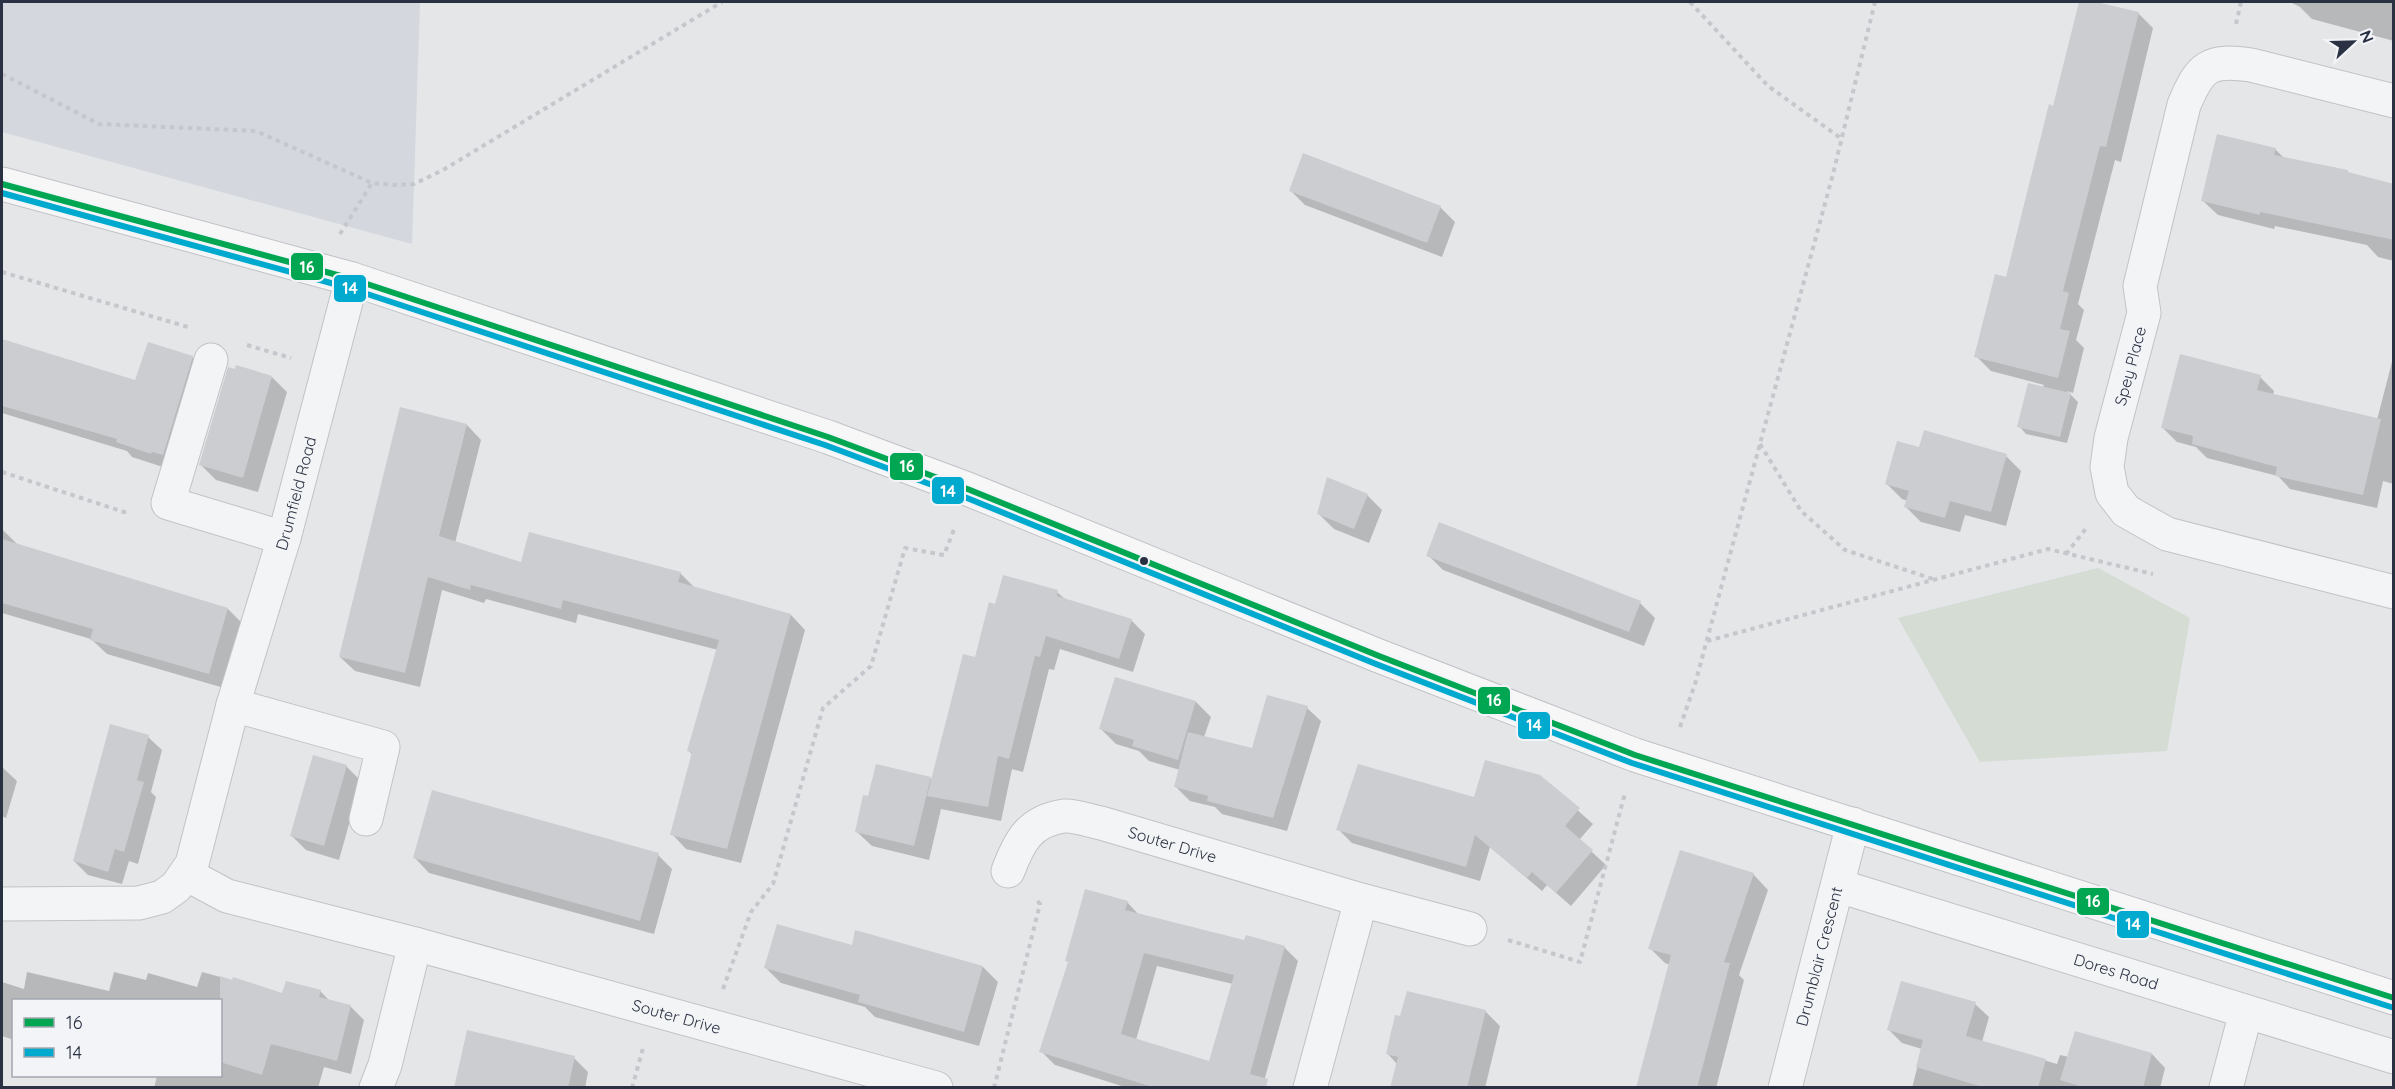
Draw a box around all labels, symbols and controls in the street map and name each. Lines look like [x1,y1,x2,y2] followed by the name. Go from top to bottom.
[2323,12,2383,72] north arrow
[2355,27,2378,46] text: N
[290,252,324,281] line badge: 16
[299,257,315,277] text: 16
[333,274,367,303] line badge: 14
[342,278,358,298] text: 14
[2110,324,2150,408] street label: Spey Place
[271,434,320,553] street label: Drumfield Road
[889,452,924,481] line badge: 16
[899,456,915,476] text: 16
[931,476,965,505] line badge: 14
[940,481,956,501] text: 14
[1138,555,1150,567] unlabelled marker
[1477,686,1511,715] line badge: 16
[1486,690,1502,710] text: 16
[1517,711,1551,740] line badge: 14
[1526,715,1542,735] text: 14
[1126,822,1219,867] street label: Souter Drive
[1791,884,1846,1028] street label: Drumblair Crescent
[2076,887,2110,916] line badge: 16
[2085,891,2101,911] text: 16
[2116,910,2150,939] line badge: 14
[2125,914,2141,934] text: 14
[2071,949,2161,994] street label: Dores Road
[630,995,723,1038] street label: Souter Drive
[12,999,222,1077] legend
[66,1011,83,1034] text: 16
[66,1041,82,1064] text: 14

